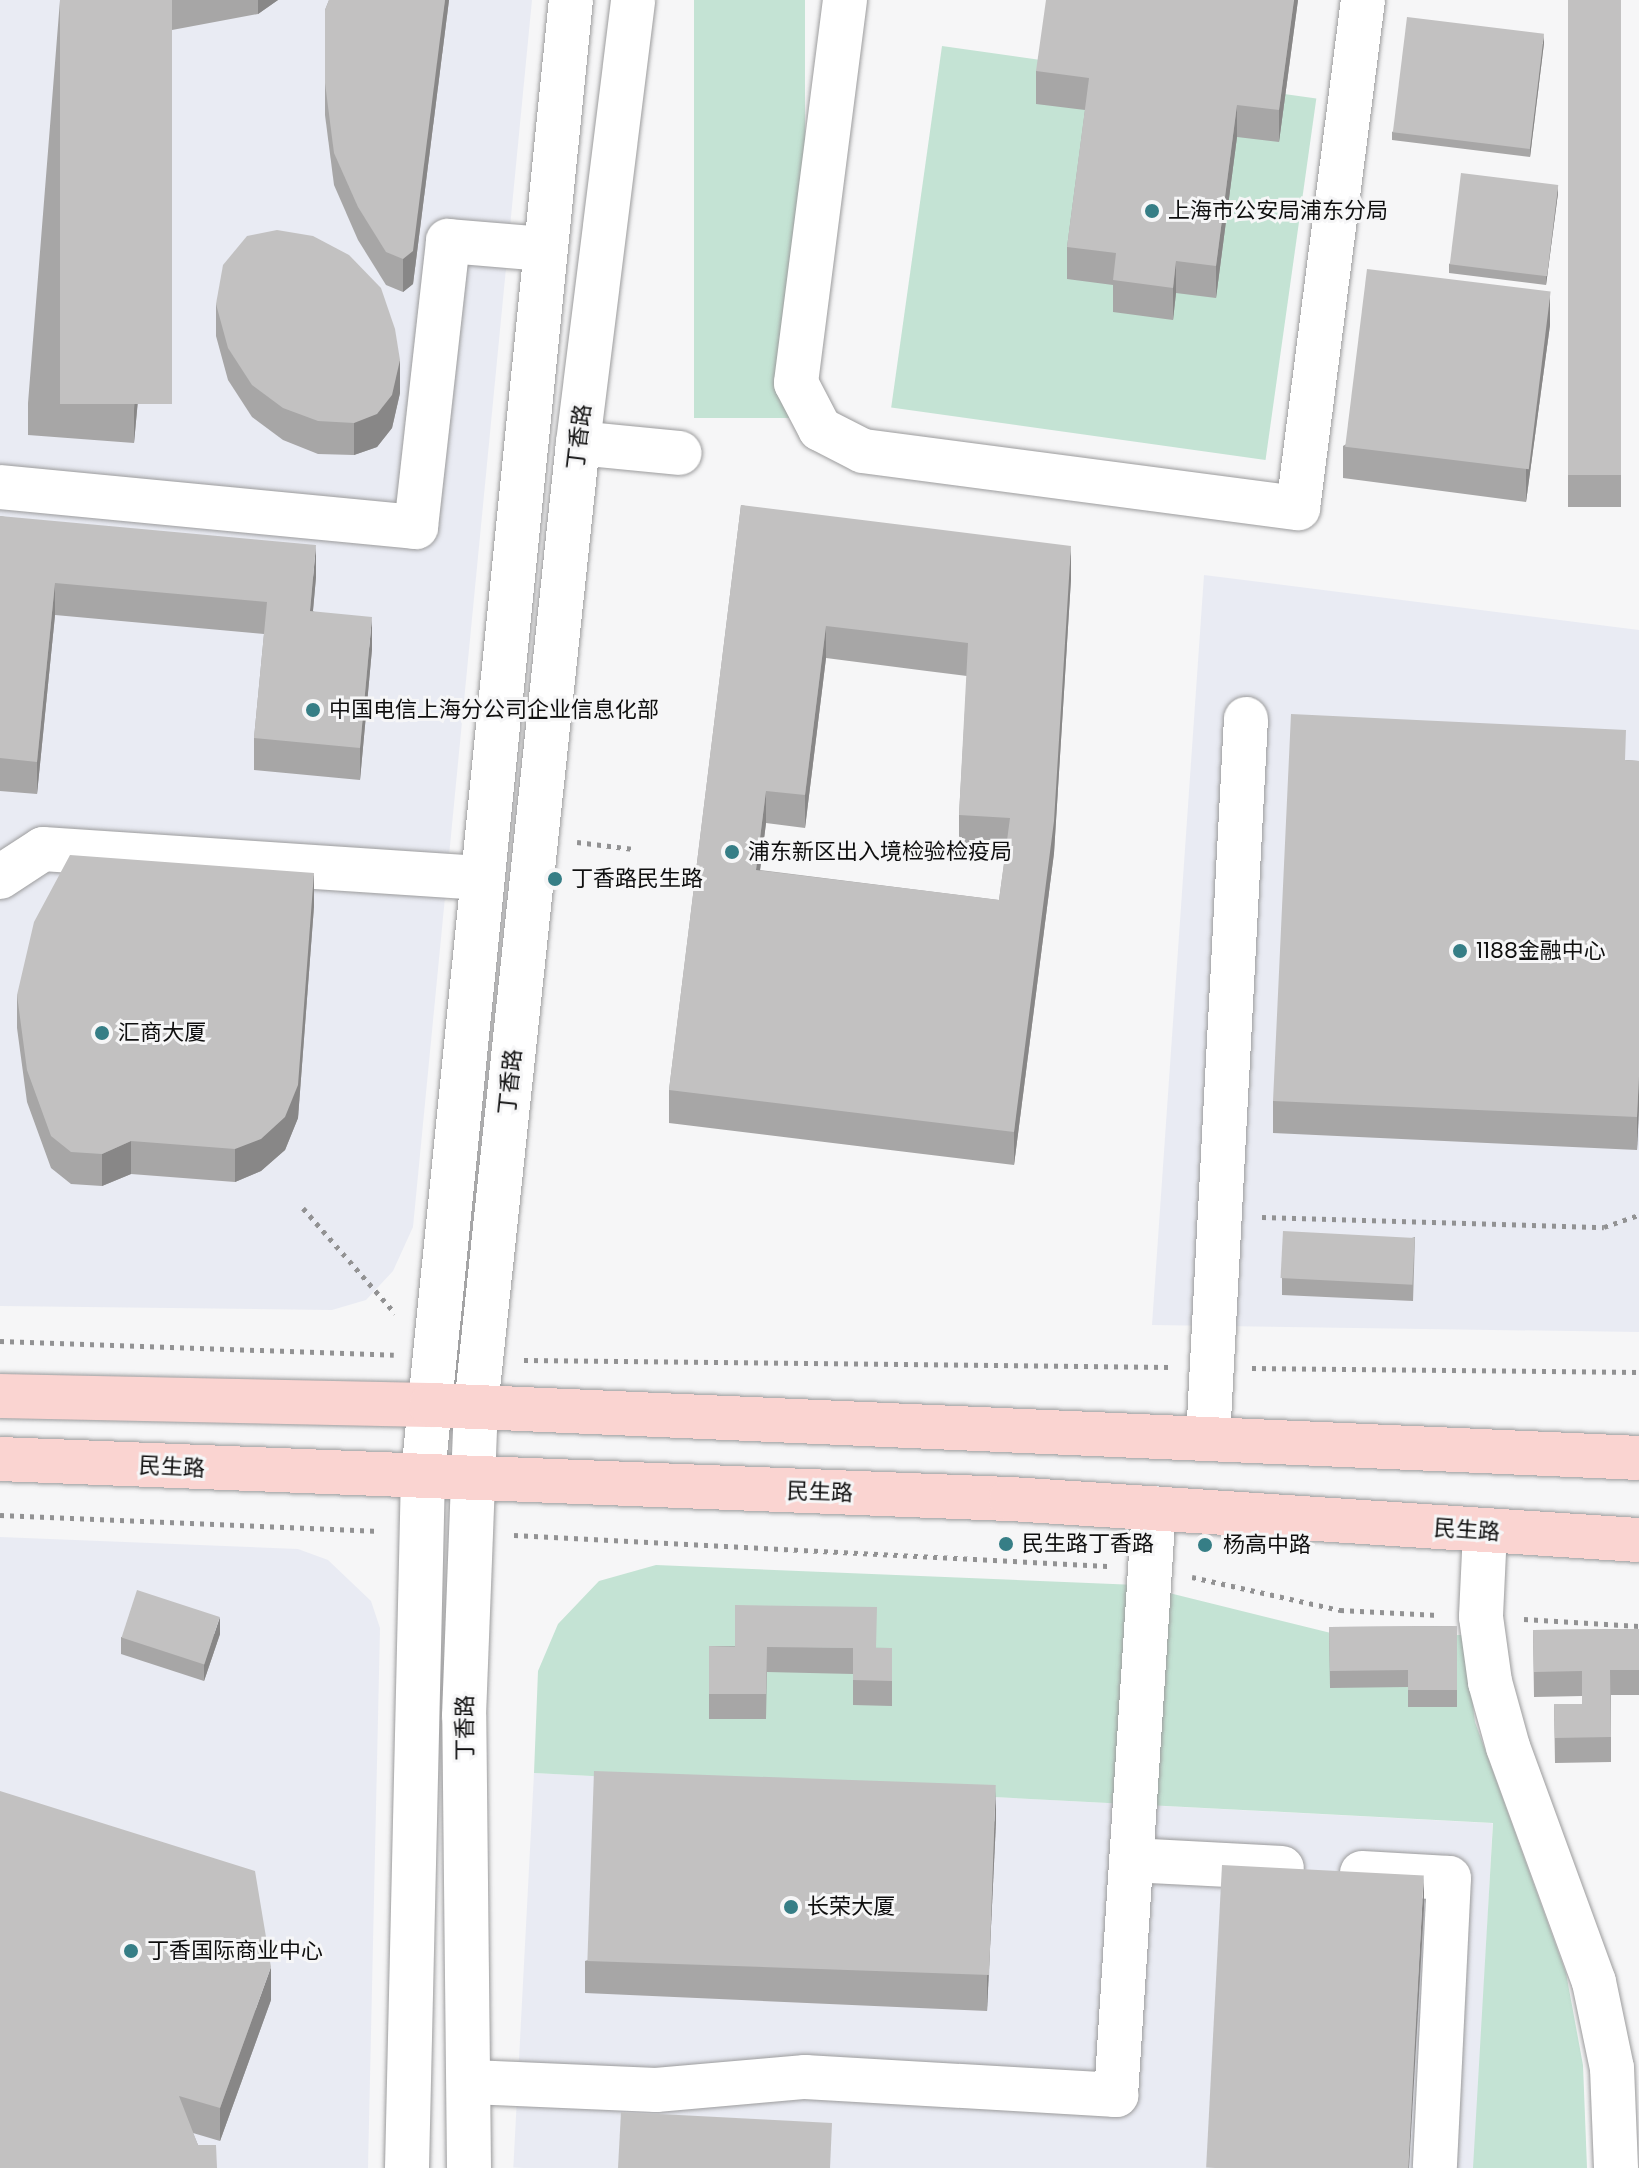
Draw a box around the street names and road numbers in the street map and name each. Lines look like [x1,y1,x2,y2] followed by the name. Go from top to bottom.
[562,403,596,471] street label: 丁香路
[493,1048,527,1116] street label: 丁香路
[138,1452,206,1482] street label: 民生路
[787,1478,853,1506] street label: 民生路
[1433,1515,1501,1545] street label: 民生路
[452,1695,478,1761] street label: 丁香路

